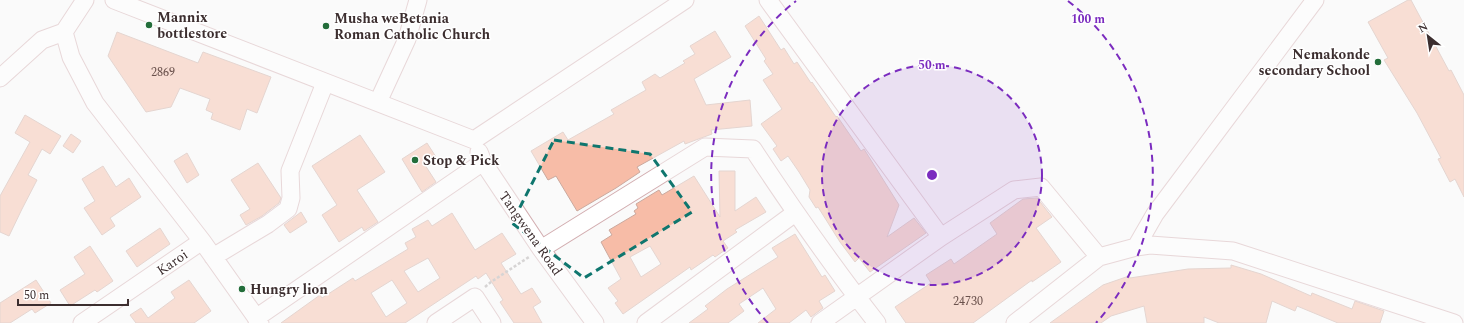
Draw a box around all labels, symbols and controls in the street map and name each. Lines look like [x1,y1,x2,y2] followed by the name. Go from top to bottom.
[157,7,227,44] place label: Mannix bottlestore
[334,8,491,45] place label: Musha weBetania Roman Catholic Church
[1071,10,1105,29] text: 100 m
[1408,16,1448,56] north arrow
[1415,18,1431,37] text: N
[144,20,154,30] marker: Mannix bottlestore
[321,21,331,31] marker: Musha weBetania Roman Catholic Church
[1258,44,1370,81] place label: Nemakonde secondary School
[918,56,946,75] text: 50 m
[1373,57,1383,67] marker: Nemakonde secondary School
[151,63,175,82] house number: 2869
[423,150,500,171] place label: Stop & Pick
[410,155,420,165] marker: Stop & Pick
[925,168,939,182] centre of rings
[494,187,568,280] street label: Tangwena Road
[152,244,192,281] street label: Karoi
[250,279,328,300] place label: Hungry lion
[18,281,128,307] scale bar
[237,284,247,294] marker: Hungry lion
[24,286,49,305] text: 50 m
[953,292,983,311] house number: 24730

